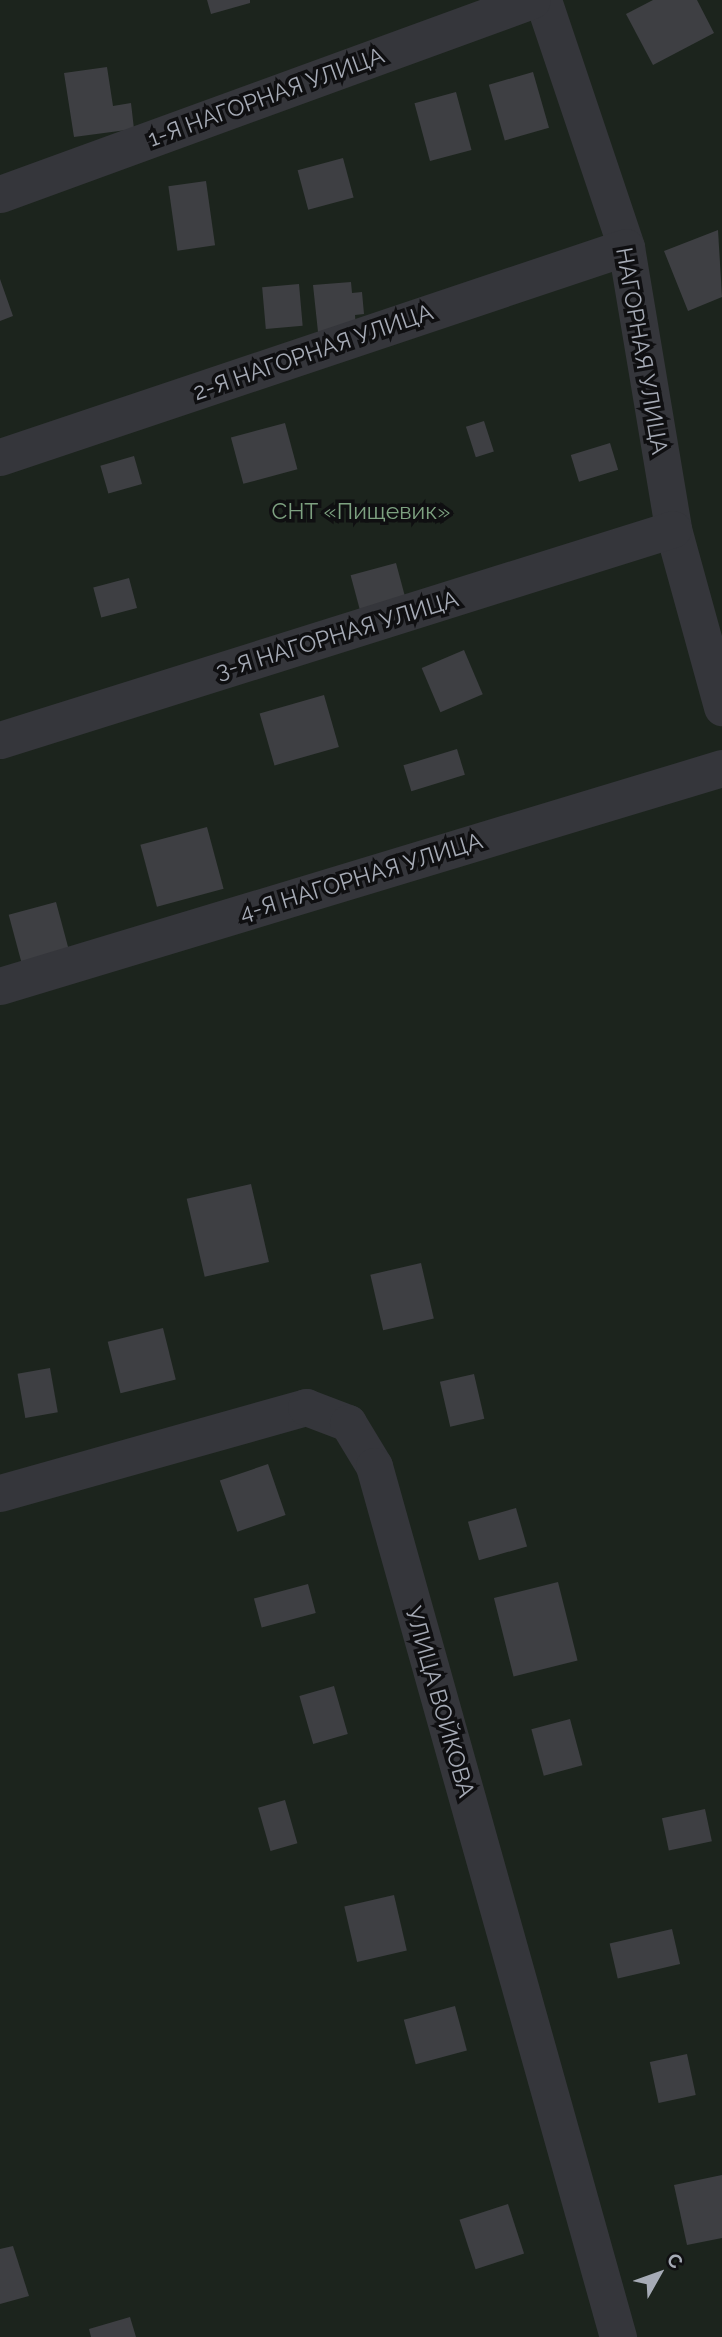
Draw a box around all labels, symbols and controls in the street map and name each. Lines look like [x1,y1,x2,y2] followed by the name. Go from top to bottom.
[144,41,388,153] street label: 1-Я НАГОРНАЯ УЛИЦА
[610,245,674,457] street label: НАГОРНАЯ УЛИЦА
[189,298,437,406] street label: 2-Я НАГОРНАЯ УЛИЦА
[271,497,451,525] park label: СНТ «Пищевик»
[212,585,462,685] street label: 3-Я НАГОРНАЯ УЛИЦА
[236,827,486,927] street label: 4-Я НАГОРНАЯ УЛИЦА
[399,1603,481,1801] street label: УЛИЦА ВОЙКОВА
[624,2239,694,2309] north arrow
[662,2248,688,2273] text: С

